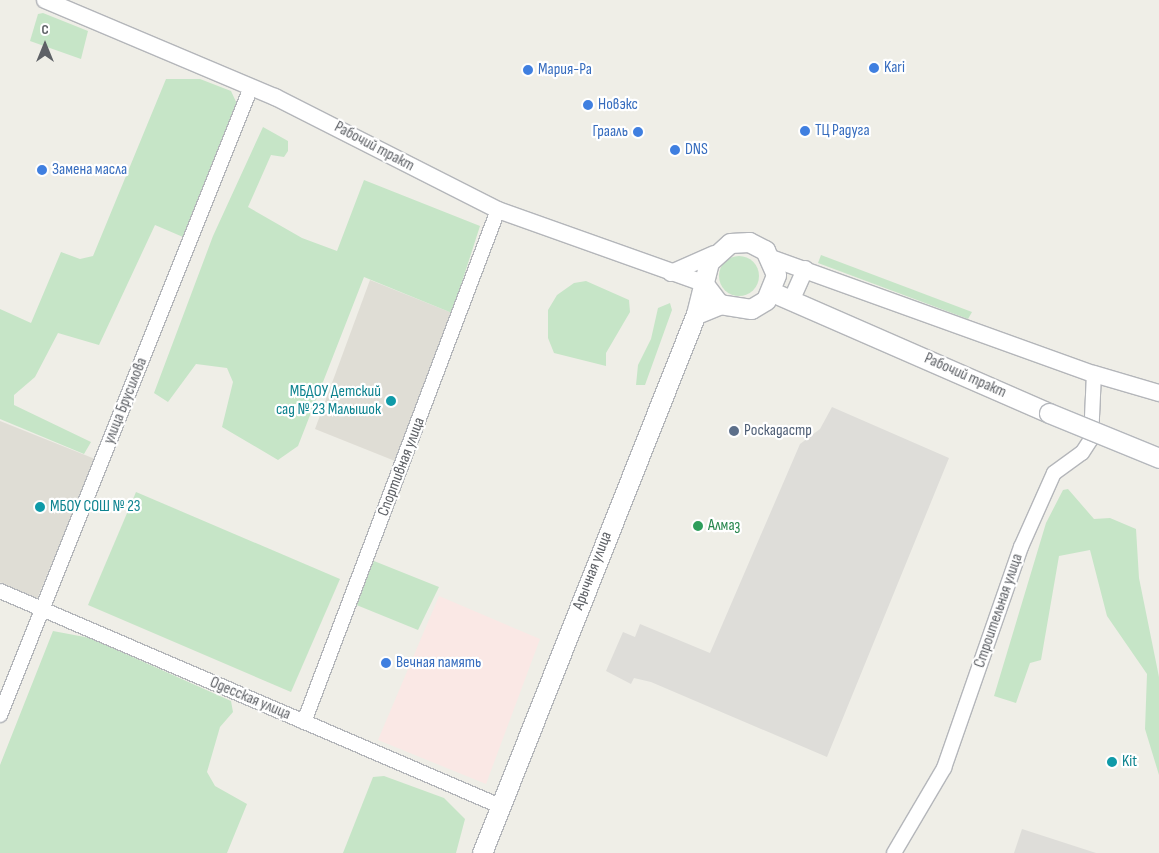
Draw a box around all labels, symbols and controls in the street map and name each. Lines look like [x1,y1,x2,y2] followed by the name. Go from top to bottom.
[20,20,70,70] north arrow
[41,21,49,38] text: С
[884,58,905,78] place label: Kari
[538,60,592,80] place label: Мария-Ра
[868,62,880,74] marker: Kari
[522,64,534,76] marker: Мария-Ра
[598,95,638,115] place label: Новэкс
[582,99,594,111] marker: Новэкс
[331,118,417,176] street label: Рабочий тракт
[815,121,870,141] place label: ТЦ Радуга
[593,122,628,142] place label: Грааль
[799,125,811,137] marker: ТЦ Радуга
[632,126,644,138] marker: Грааль
[685,140,708,160] place label: DNS
[669,144,681,156] marker: DNS
[52,160,127,180] place label: Замена масла
[36,164,48,176] marker: Замена масла
[921,349,1009,403] street label: Рабочий тракт
[100,355,152,447] street label: улица Брусилова
[276,382,381,420] place label: МБДОУ Детский сад № 23 Малышок
[385,395,397,407] marker: МБДОУ Детский сад № 23 Малышок
[374,415,430,519] street label: Спортивная улица
[744,421,812,441] place label: Роскадастр
[728,425,740,437] marker: Роскадастр
[50,497,140,517] place label: МБОУ СОШ № 23
[34,501,46,513] marker: МБОУ СОШ № 23
[708,516,740,536] place label: Алмаз
[692,520,704,532] marker: Алмаз
[569,529,617,613] street label: Арычная улица
[971,551,1027,671] street label: Строительная улица
[396,653,481,673] place label: Вечная память
[380,657,392,669] marker: Вечная память
[207,673,293,725] street label: Одесская улица
[1122,752,1137,772] place label: Kit
[1106,756,1118,768] marker: Kit

